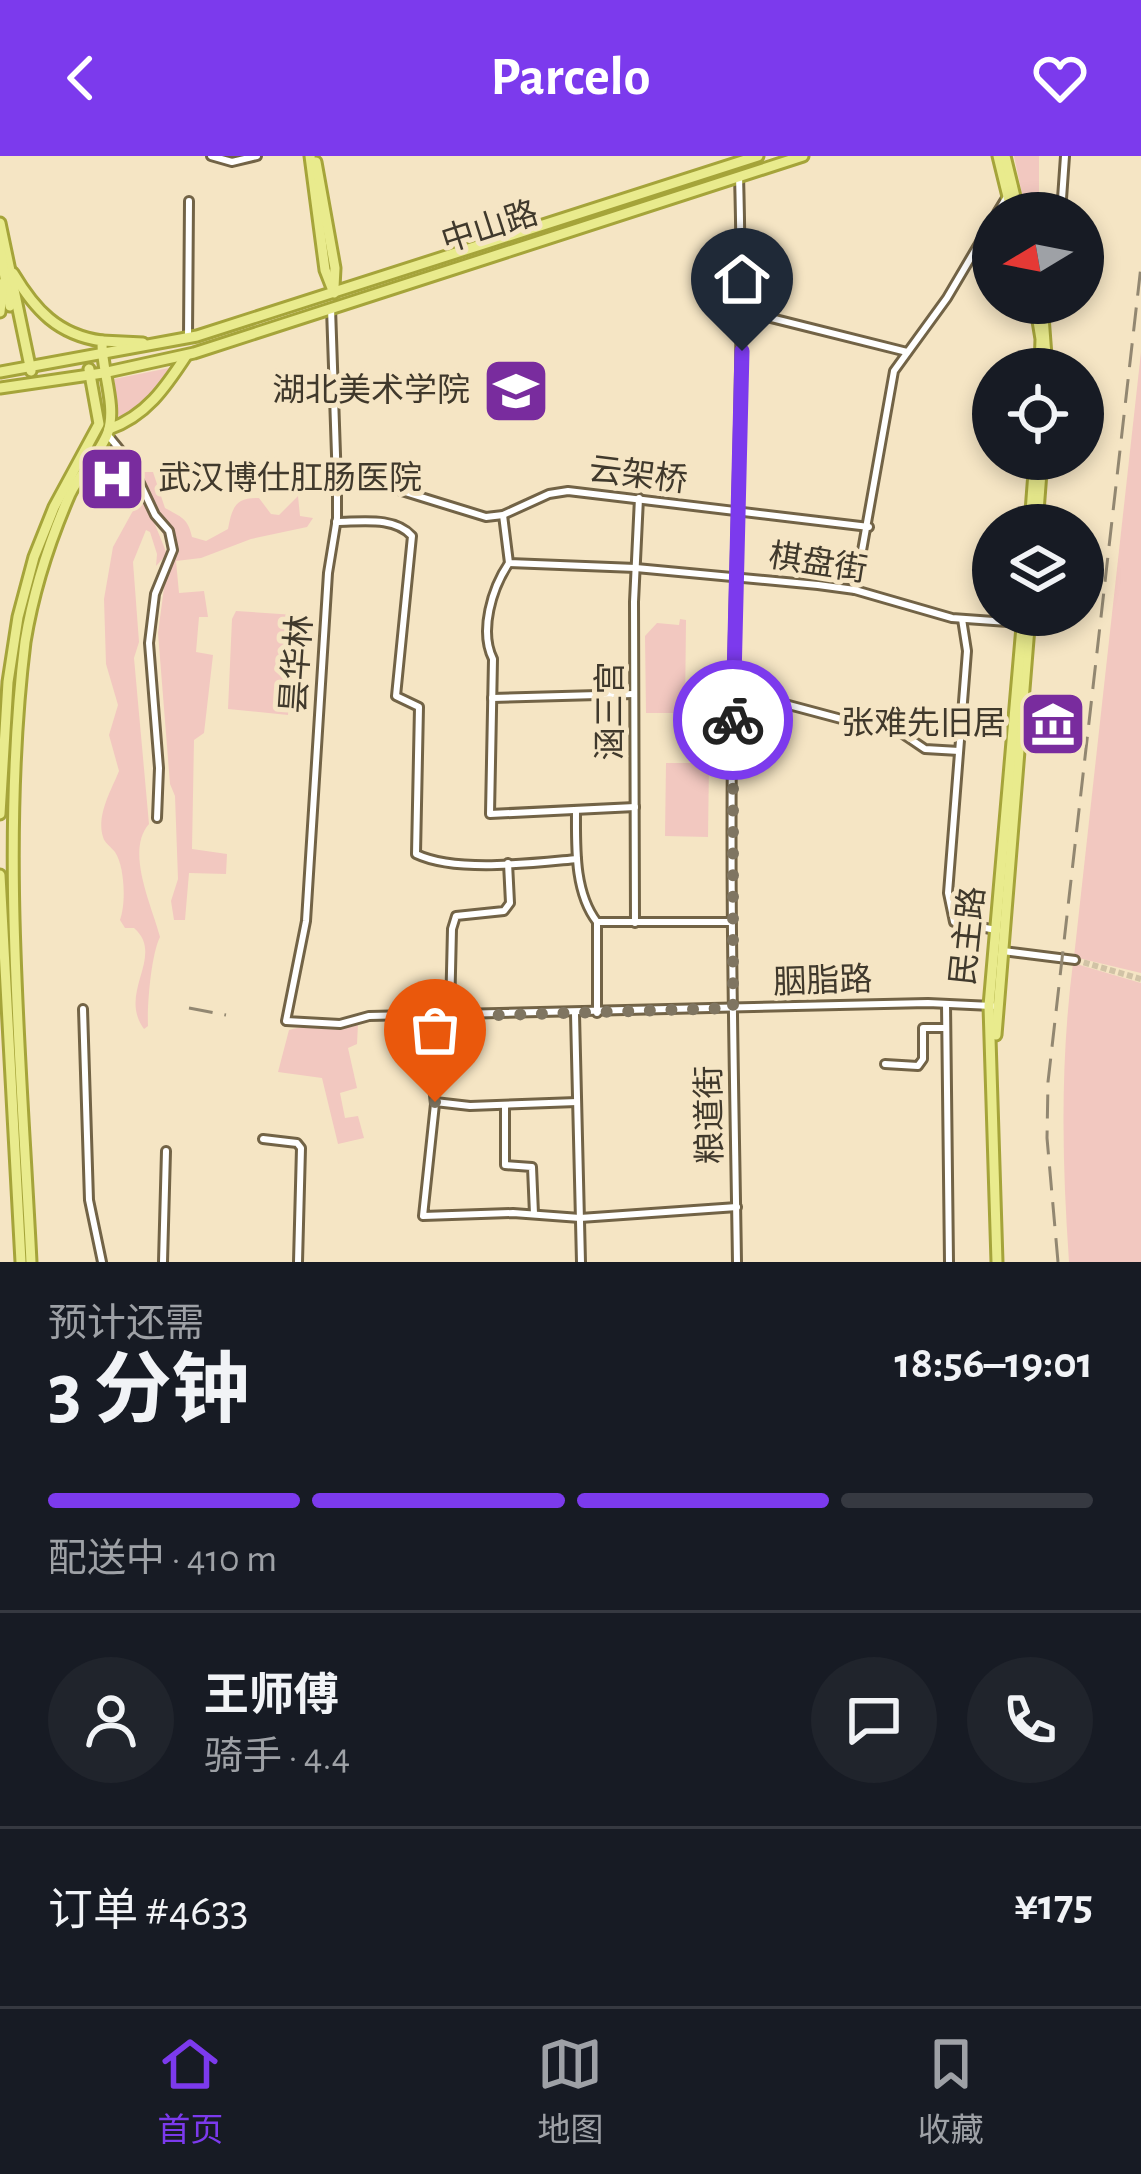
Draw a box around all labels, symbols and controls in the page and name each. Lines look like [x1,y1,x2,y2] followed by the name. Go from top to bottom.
[48,45,114,111] icon: back
[1027,45,1093,111] icon: heart
[490,51,651,105] text: Parcelo
[972,192,1104,324] north arrow
[972,192,1104,636] map controls
[437,195,542,259] street label: 中山路
[691,228,793,351] pin
[709,246,775,312] icon: home
[972,348,1104,480] button: locate
[481,356,551,426] school or university icon: 湖北美术学院
[272,372,470,408] place label: 湖北美术学院
[77,444,147,514] hospital icon: 武汉博仕肛肠医院
[587,452,689,498] street label: 云架桥
[158,460,422,496] place label: 武汉博仕肛肠医院
[972,504,1104,636] button: layers
[767,538,870,588] street label: 棋盘街
[276,613,318,715] street label: 昙华林
[673,660,793,780] courier
[593,662,628,761] street label: 涵三宫
[700,687,766,753] icon: bike
[1018,689,1088,759] museum icon: 张难先旧居
[841,706,1006,741] place label: 张难先旧居
[945,885,991,987] street label: 民主路
[773,962,873,1000] street label: 胭脂路
[384,979,486,1102] pin
[402,997,468,1063] icon: bag
[692,1065,728,1165] street label: 粮道街
[48,1305,204,1344] text: 预计还需
[895,1341,1093,1386] text: 18:56–19:01
[48,1354,249,1432] text: 3 分钟
[48,1540,277,1579] text: 配送中 · 410 m
[48,1657,174,1783] button: person
[811,1657,937,1783] button: chat
[967,1657,1093,1783] button: phone
[204,1674,339,1719] text: 王师傅
[204,1738,350,1777] text: 骑手 · 4.4
[1014,1883,1093,1928] text: ¥175
[48,1889,249,1934] text: 订单 #4633
[157,2031,223,2152] tab: 首页
[537,2031,603,2152] tab: 地图
[918,2031,984,2152] tab: 收藏

